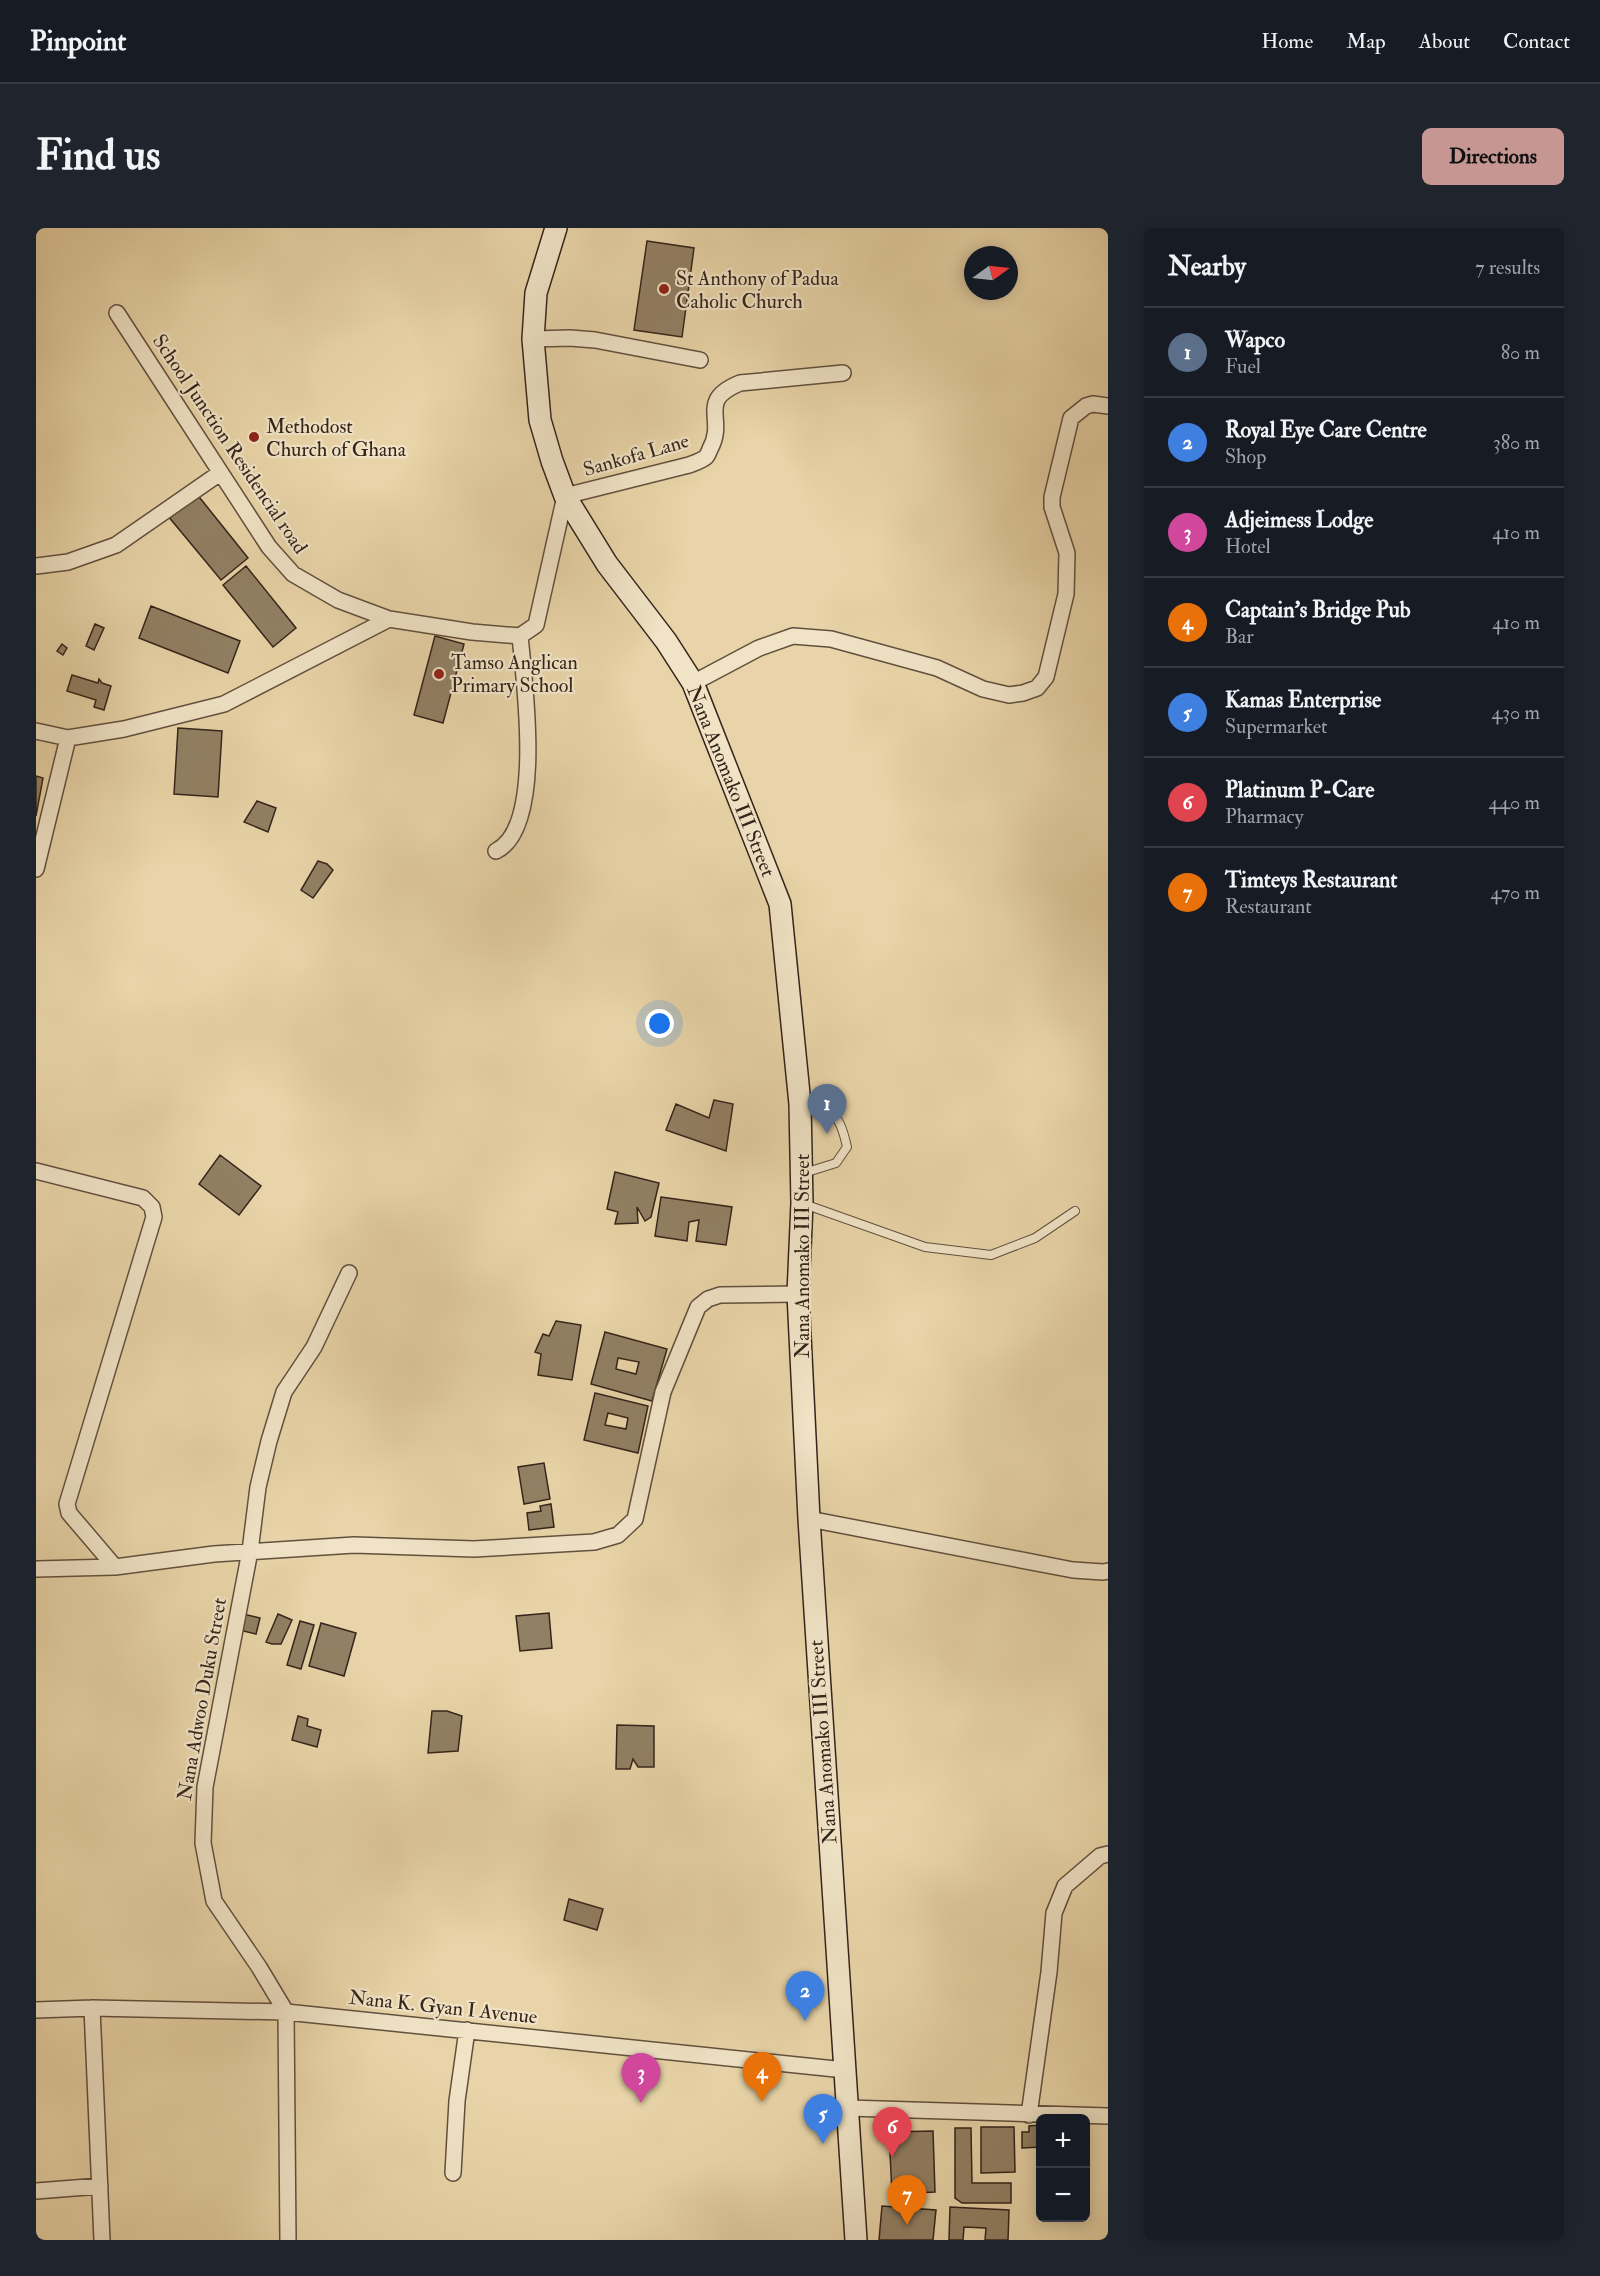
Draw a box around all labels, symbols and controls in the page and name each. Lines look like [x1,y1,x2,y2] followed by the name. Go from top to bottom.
[30,24,126,59] text: Pinpoint
[1261,28,1313,55] text: Home
[1346,28,1386,55] text: Map
[1419,28,1470,55] text: About
[1503,28,1570,55] text: Contact
[1422,128,1564,185] button: Directions
[36,130,160,182] text: Find us
[964,246,1018,300] north arrow
[1168,251,1246,283] text: Nearby
[1475,255,1540,280] text: 7 results
[676,266,839,314] place label: St Anthony of Padua Caholic Church
[657,282,671,296] marker: St Anthony of Padua Caholic Church
[1225,326,1285,354] text: Wapco
[147,329,313,559] street label: School Junction Residencial road
[1184,340,1191,365] text: 1
[1501,340,1540,365] text: 80 m
[1225,354,1261,379] text: Fuel
[266,414,407,462] place label: Methodost Church of Ghana
[1225,416,1427,444] text: Royal Eye Care Centre
[580,428,692,482] street label: Sankofa Lane
[247,430,261,444] marker: Methodost Church of Ghana
[1182,430,1193,455] text: 2
[1493,430,1540,455] text: 380 m
[1225,444,1266,469] text: Shop
[1225,506,1373,534] text: Adjeimess Lodge
[1184,520,1191,545] text: 3
[1492,520,1540,545] text: 410 m
[1225,534,1271,559] text: Hotel
[1225,596,1411,624] text: Captain's Bridge Pub
[1182,610,1193,635] text: 4
[1492,610,1540,635] text: 410 m
[1225,624,1254,649] text: Bar
[451,650,578,698] place label: Tamso Anglican Primary School
[432,667,446,681] marker: Tamso Anglican Primary School
[681,682,781,881] street label: Nana Anomako III Street
[1225,686,1381,714] text: Kamas Enterprise
[1183,700,1192,725] text: 5
[1492,700,1540,725] text: 430 m
[1225,714,1328,739] text: Supermarket
[1225,776,1374,804] text: Platinum P-Care
[1182,790,1193,815] text: 6
[1488,790,1540,815] text: 440 m
[1225,804,1303,829] text: Pharmacy
[1225,866,1397,894] text: Timteys Restaurant
[1183,880,1192,905] text: 7
[1491,880,1540,905] text: 470 m
[1225,894,1312,919] text: Restaurant
[645,1009,674,1038] your location
[808,1084,846,1134] pin: 1
[790,1153,815,1358] street label: Nana Anomako III Street
[172,1595,232,1802] street label: Nana Adwoo Duku Street
[803,1639,843,1845] street label: Nana Anomako III Street
[786,1972,824,2021] pin: 2
[348,1985,538,2029] street label: Nana K. Gyan I Avenue
[742,2052,782,2102] pin: 4
[622,2054,660,2103] pin: 3
[804,2094,842,2144] pin: 5
[872,2108,912,2157] pin: 6
[1036,2114,1090,2222] map controls
[1036,2114,1090,2168] button: +
[1036,2168,1090,2222] button: −
[888,2176,926,2225] pin: 7

